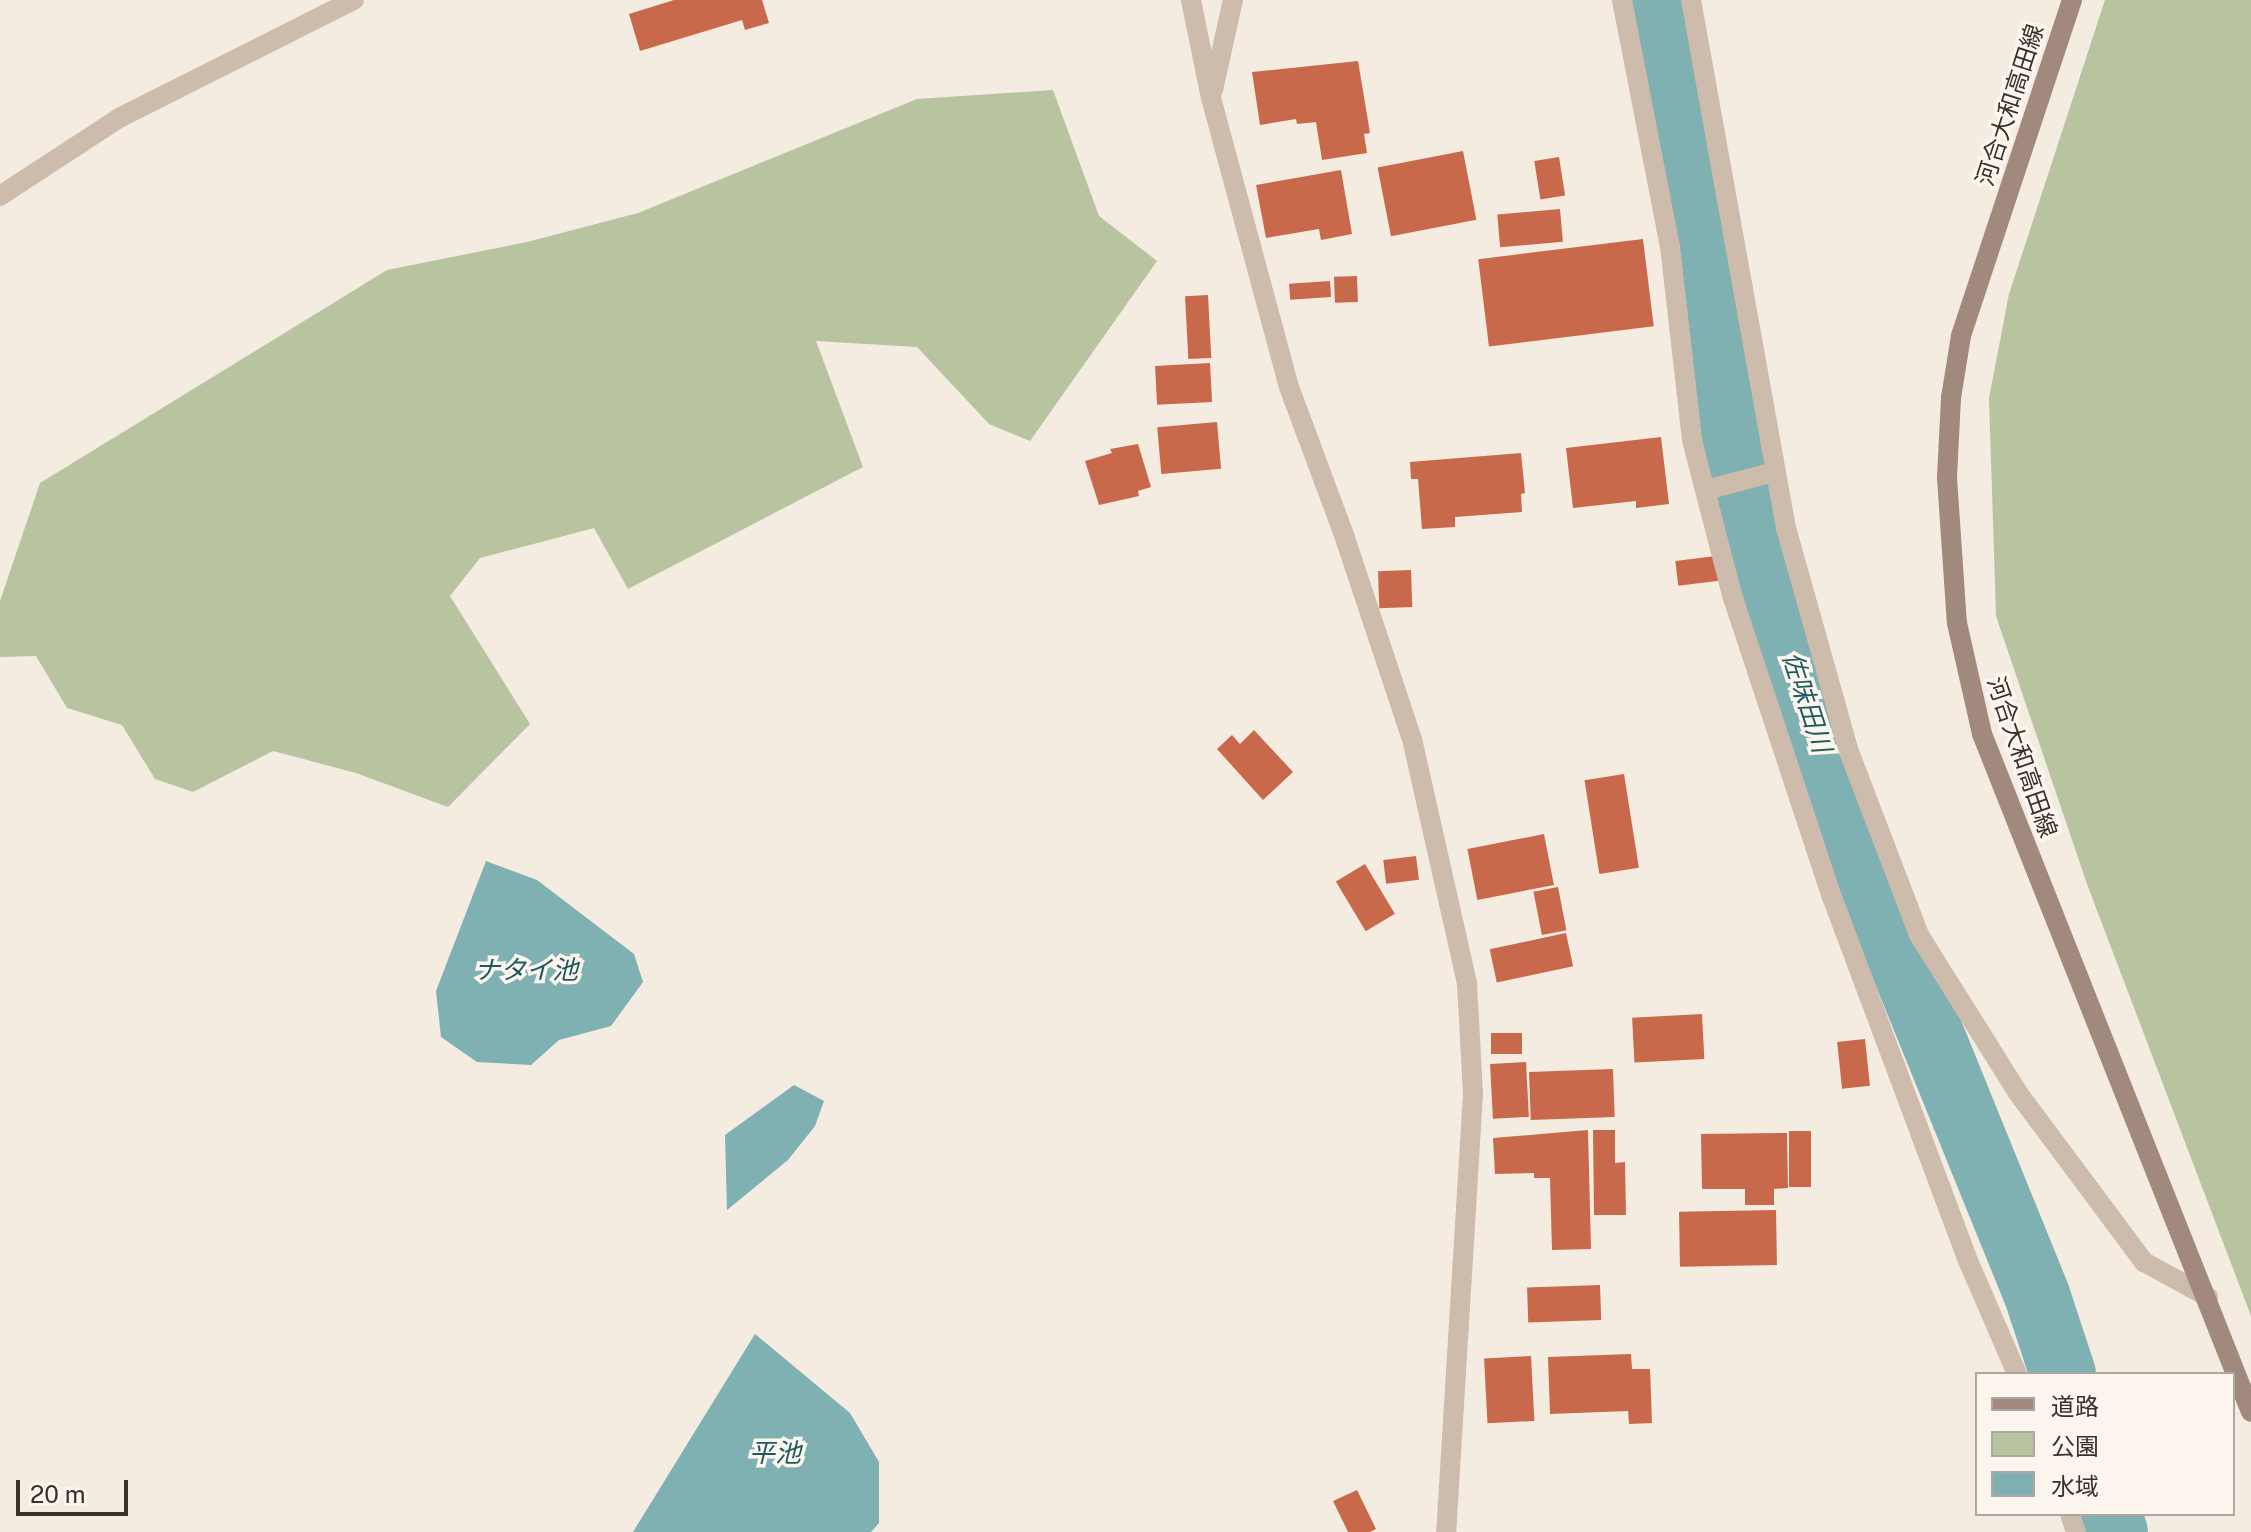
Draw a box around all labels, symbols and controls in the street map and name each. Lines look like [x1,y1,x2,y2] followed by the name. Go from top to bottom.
[1970,21,2050,189] street label: 河合大和高田線
[1776,648,1838,756] water label: 佐味田川
[1981,673,2063,841] street label: 河合大和高田線
[474,954,578,986] water label: ナタイ池
[1975,1372,2235,1516] legend
[2051,1392,2099,1420] text: 道路
[2051,1432,2099,1460] text: 公園
[749,1437,801,1469] water label: 平池
[20,1464,132,1514] scale bar
[2051,1472,2099,1500] text: 水域
[30,1480,86,1508] text: 20 m

